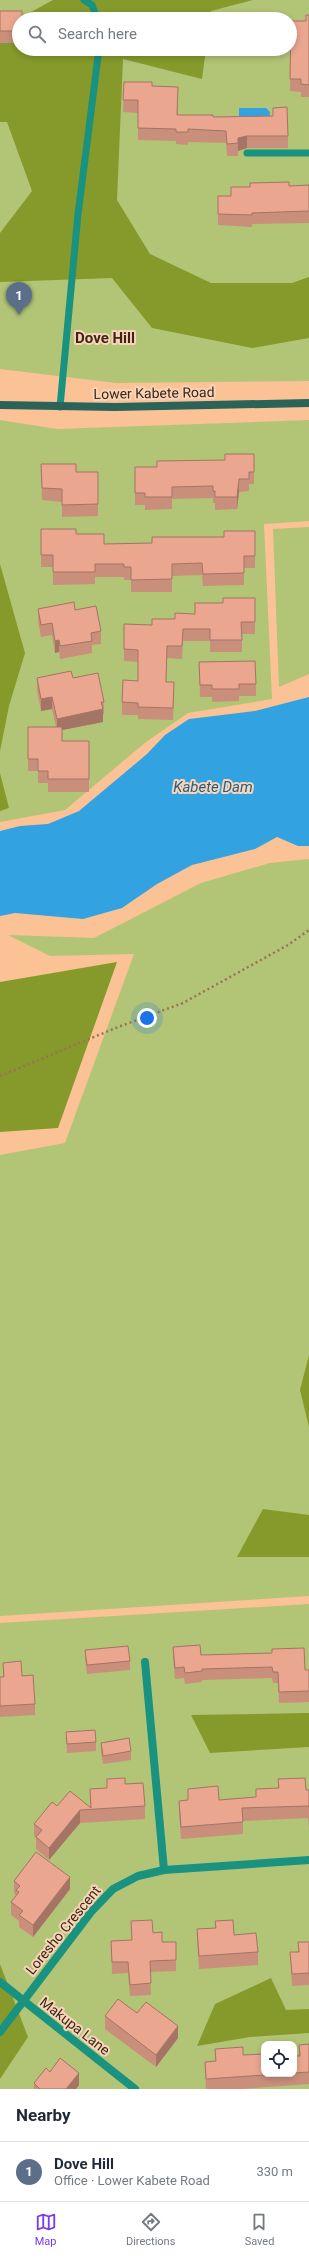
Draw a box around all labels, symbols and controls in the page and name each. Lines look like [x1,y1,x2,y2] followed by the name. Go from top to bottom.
[12,12,297,56] search box
[26,23,48,45] icon: search
[58,25,137,43] text: Search here
[6,282,32,315] pin: 1
[75,329,135,347] district label: Dove Hill
[93,384,215,402] street label: Lower Kabete Road
[173,778,253,796] water label: Kabete Dam
[137,1008,157,1028] your location
[22,1882,104,1978] street label: Loresho Crescent
[37,1994,113,2058] street label: Makupa Lane
[261,2041,297,2077] map controls
[261,2041,297,2077] button: locate
[16,2105,71,2125] text: Nearby
[54,2155,114,2173] text: Dove Hill
[25,2164,33,2179] text: 1
[256,2164,293,2179] text: 330 m
[54,2173,210,2188] text: Office · Lower Kabete Road
[35,2211,57,2248] tab: Map
[126,2211,175,2248] tab: Directions
[245,2211,274,2248] tab: Saved

